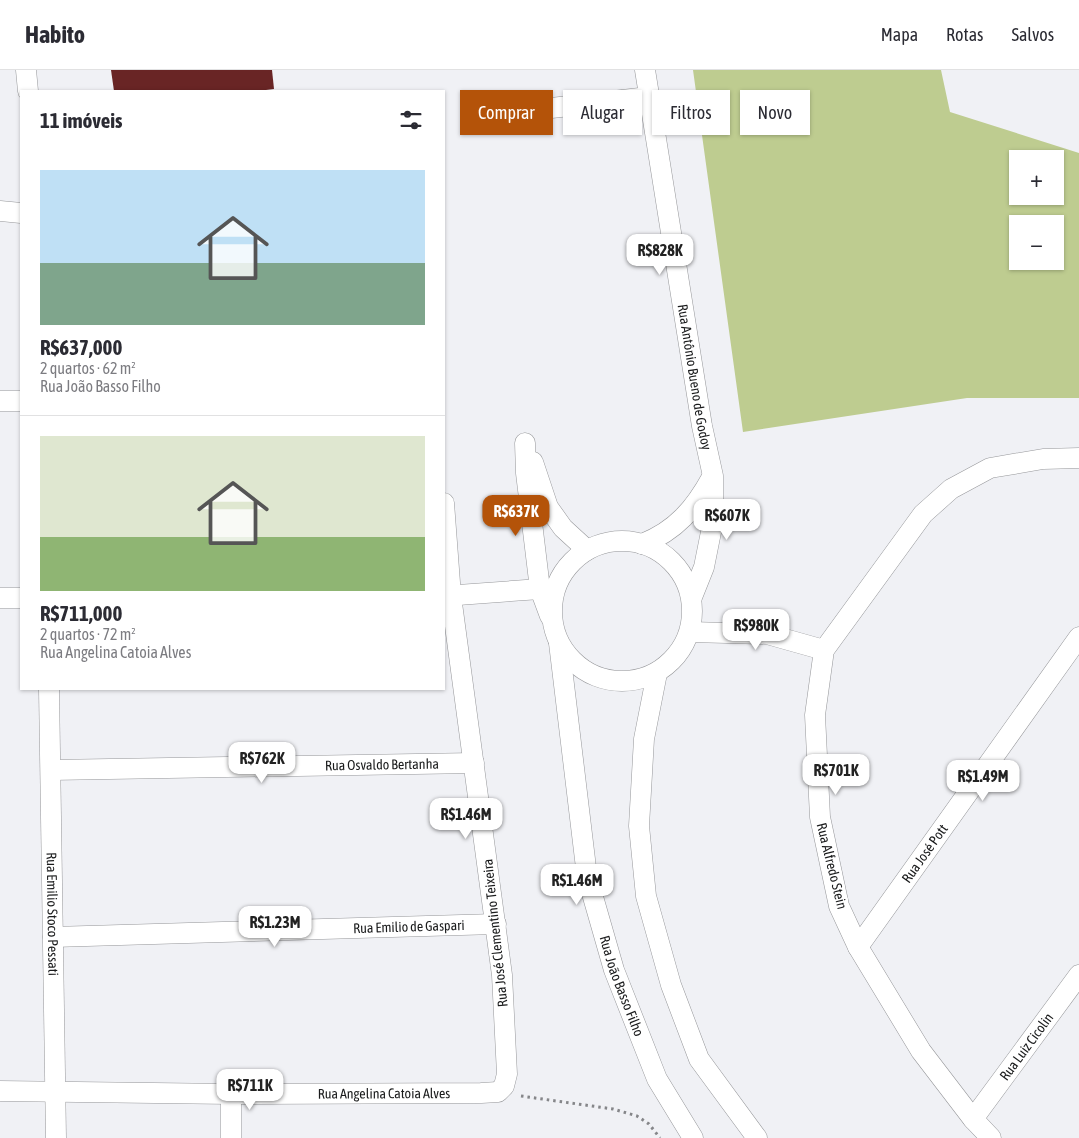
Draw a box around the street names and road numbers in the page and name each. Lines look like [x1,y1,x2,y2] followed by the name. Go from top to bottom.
[675,303,715,452] street label: Rua Antônio Bueno de Godoy
[325,756,439,773] street label: Rua Osvaldo Bertanha
[814,821,850,911] street label: Rua Alfredo Stein
[899,821,951,886] street label: Rua José Pott
[44,852,61,976] street label: Rua Emilio Stoco Pessati
[479,858,511,1008] street label: Rua José Clementino Teixeira
[353,917,465,936] street label: Rua Emilio de Gaspari
[597,934,647,1038] street label: Rua João Basso Filho
[996,1010,1056,1083] street label: Rua Luiz Cicolin
[318,1085,450,1102] street label: Rua Angelina Catoia Alves

